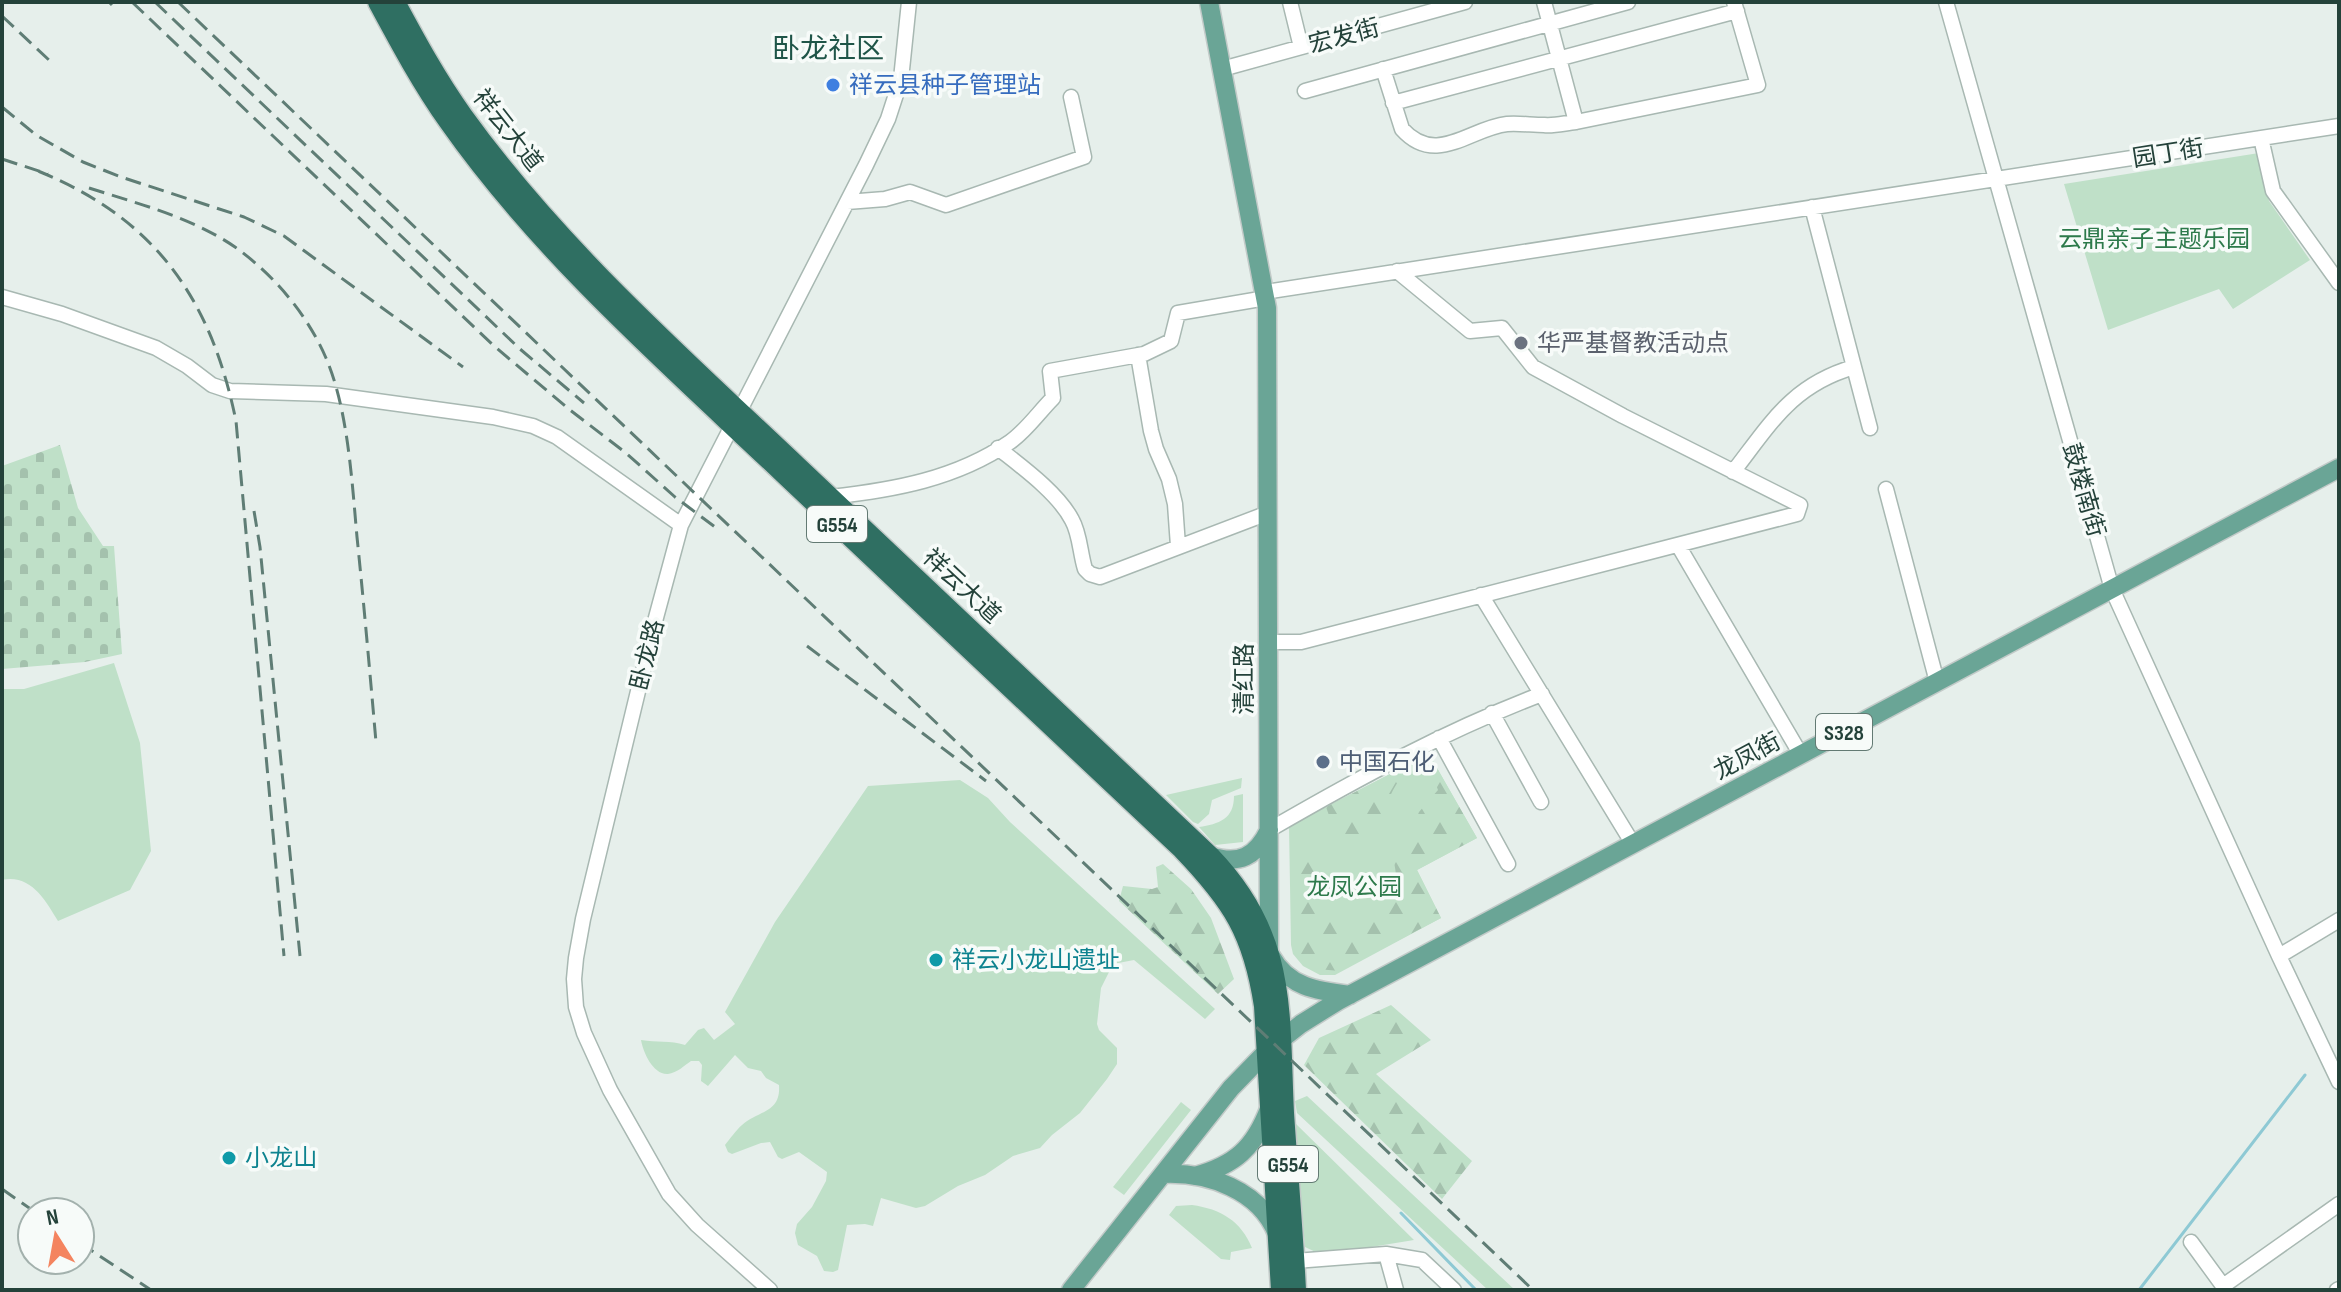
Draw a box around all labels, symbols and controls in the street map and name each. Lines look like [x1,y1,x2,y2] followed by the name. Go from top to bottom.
[1306,13,1383,60] street label: 宏发街
[772,33,884,66] district label: 卧龙社区
[849,71,1041,100] place label: 祥云县种子管理站
[824,76,842,94] marker: 祥云县种子管理站
[467,84,549,177] street label: 祥云大道
[2130,134,2206,173] street label: 园丁街
[2058,225,2250,254] park label: 云鼎亲子主题乐园
[1537,329,1729,358] place label: 华严基督教活动点
[1512,334,1530,352] marker: 华严基督教活动点
[2056,440,2111,540] street label: 鼓楼南街
[807,506,867,542] road number: G554
[917,543,1007,630] street label: 祥云大道
[625,617,670,694] street label: 卧龙路
[1230,643,1259,715] street label: 清红路
[1816,714,1872,750] road number: S328
[1709,727,1786,786] street label: 龙凤街
[1339,748,1435,777] place label: 中国石化
[1314,753,1332,771] marker: 中国石化
[1306,873,1402,902] park label: 龙凤公园
[952,946,1120,975] place label: 祥云小龙山遗址
[927,951,945,969] marker: 祥云小龙山遗址
[245,1144,317,1173] place label: 小龙山
[1258,1146,1318,1182] road number: G554
[220,1149,238,1167] marker: 小龙山
[16,1196,96,1276] north arrow
[44,1203,61,1232] text: N

